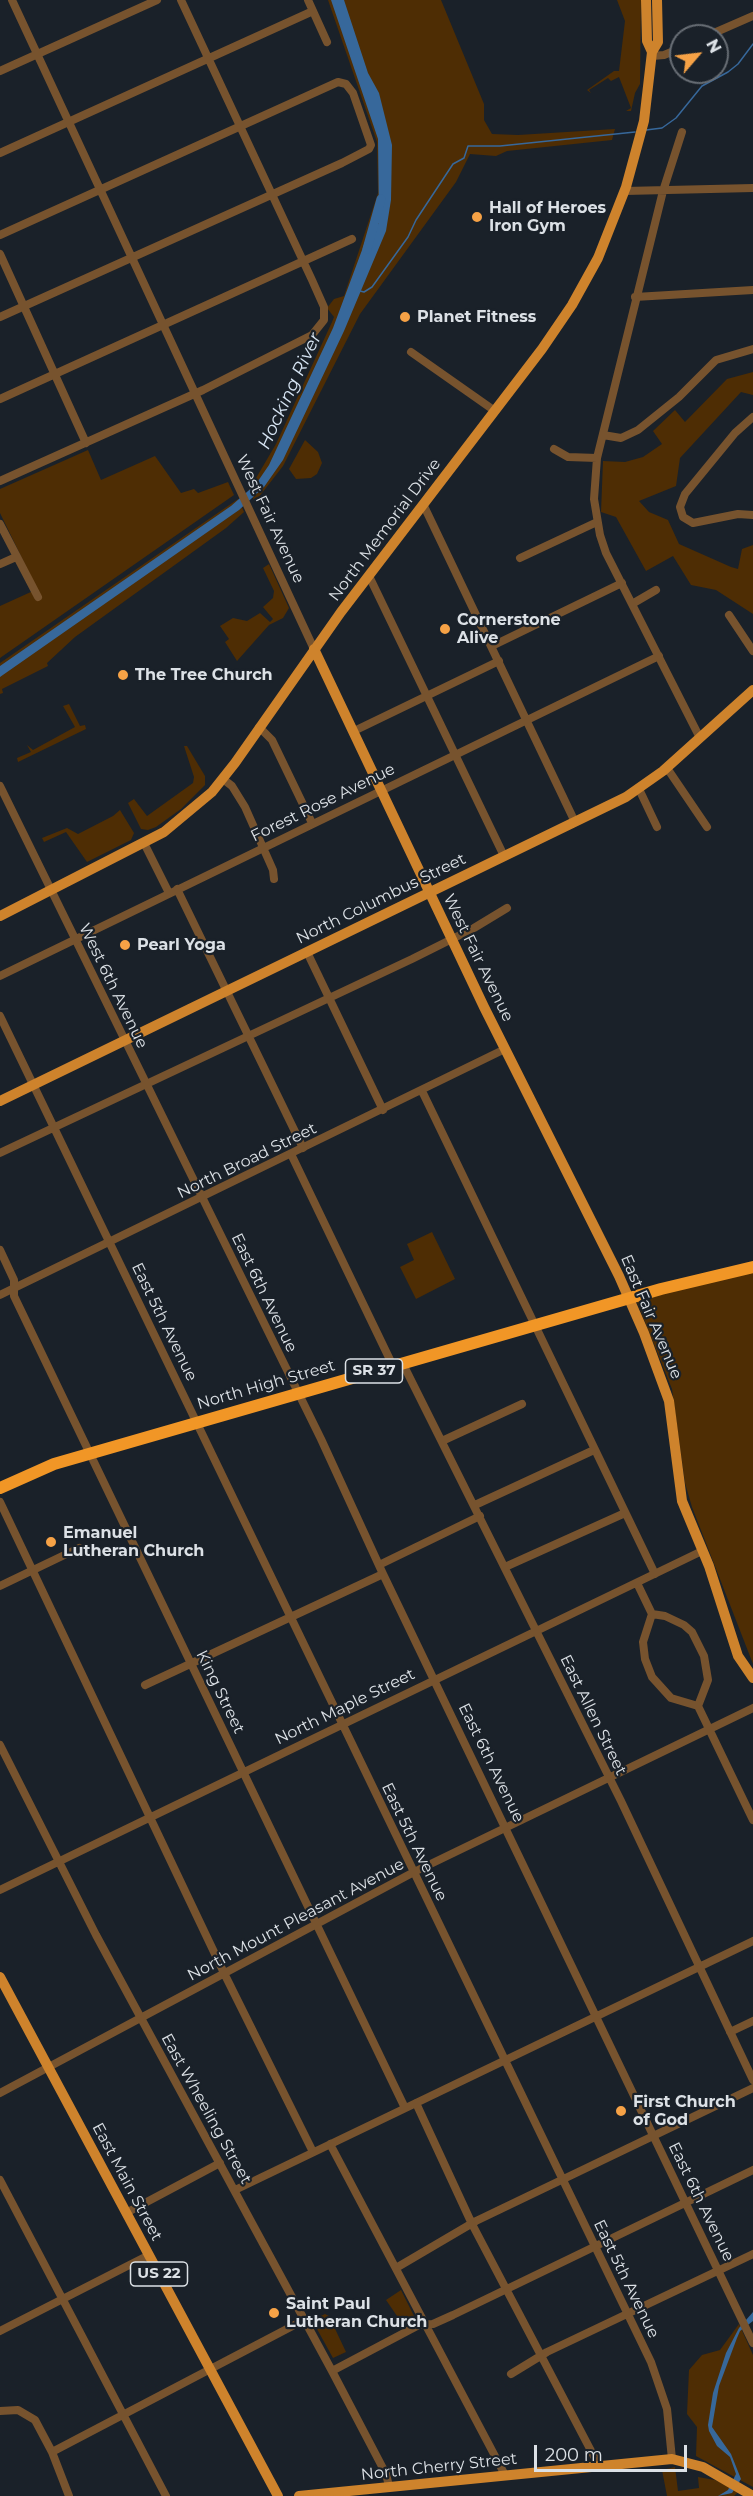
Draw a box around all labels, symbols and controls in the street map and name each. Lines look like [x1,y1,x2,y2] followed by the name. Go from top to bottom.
[669,24,729,84] north arrow
[702,36,725,56] text: N
[489,198,606,236] place label: Hall of Heroes Iron Gym
[470,210,484,224] marker: Hall of Heroes Iron Gym
[417,307,536,327] place label: Planet Fitness
[398,310,412,324] marker: Planet Fitness
[254,329,326,453] water label: Hocking River
[232,452,308,586] street label: West Fair Avenue
[325,455,445,605] street label: North Memorial Drive
[457,610,561,648] place label: Cornerstone Alive
[438,622,452,636] marker: Cornerstone Alive
[135,665,273,685] place label: The Tree Church
[116,668,130,682] marker: The Tree Church
[248,760,398,846] street label: Forest Rose Avenue
[293,850,469,948] street label: North Columbus Street
[439,891,517,1025] street label: West Fair Avenue
[74,920,152,1052] street label: West 6th Avenue
[137,935,226,955] place label: Pearl Yoga
[118,938,132,952] marker: Pearl Yoga
[174,1119,320,1203] street label: North Broad Street
[227,1230,301,1356] street label: East 6th Avenue
[616,1252,686,1382] street label: East Fair Avenue
[127,1260,201,1384] street label: East 5th Avenue
[195,1356,337,1414] street label: North High Street
[346,1359,403,1383] road number: SR 37
[63,1523,204,1561] place label: Emanuel Lutheran Church
[44,1535,58,1549] marker: Emanuel Lutheran Church
[192,1647,248,1737] street label: King Street
[556,1652,630,1778] street label: East Allen Street
[272,1665,418,1749] street label: North Maple Street
[454,1700,528,1826] street label: East 6th Avenue
[377,1780,451,1904] street label: East 5th Avenue
[184,1855,408,1985] street label: North Mount Pleasant Avenue
[157,2030,255,2188] street label: East Wheeling Street
[633,2092,736,2130] place label: First Church of God
[614,2104,628,2118] marker: First Church of God
[88,2120,166,2244] street label: East Main Street
[664,2139,738,2265] street label: East 6th Avenue
[589,2217,663,2341] street label: East 5th Avenue
[130,2262,188,2286] road number: US 22
[286,2294,427,2332] place label: Saint Paul Lutheran Church
[267,2306,281,2320] marker: Saint Paul Lutheran Church
[537,2433,690,2471] scale bar
[545,2444,603,2466] text: 200 m
[360,2449,518,2485] street label: North Cherry Street

